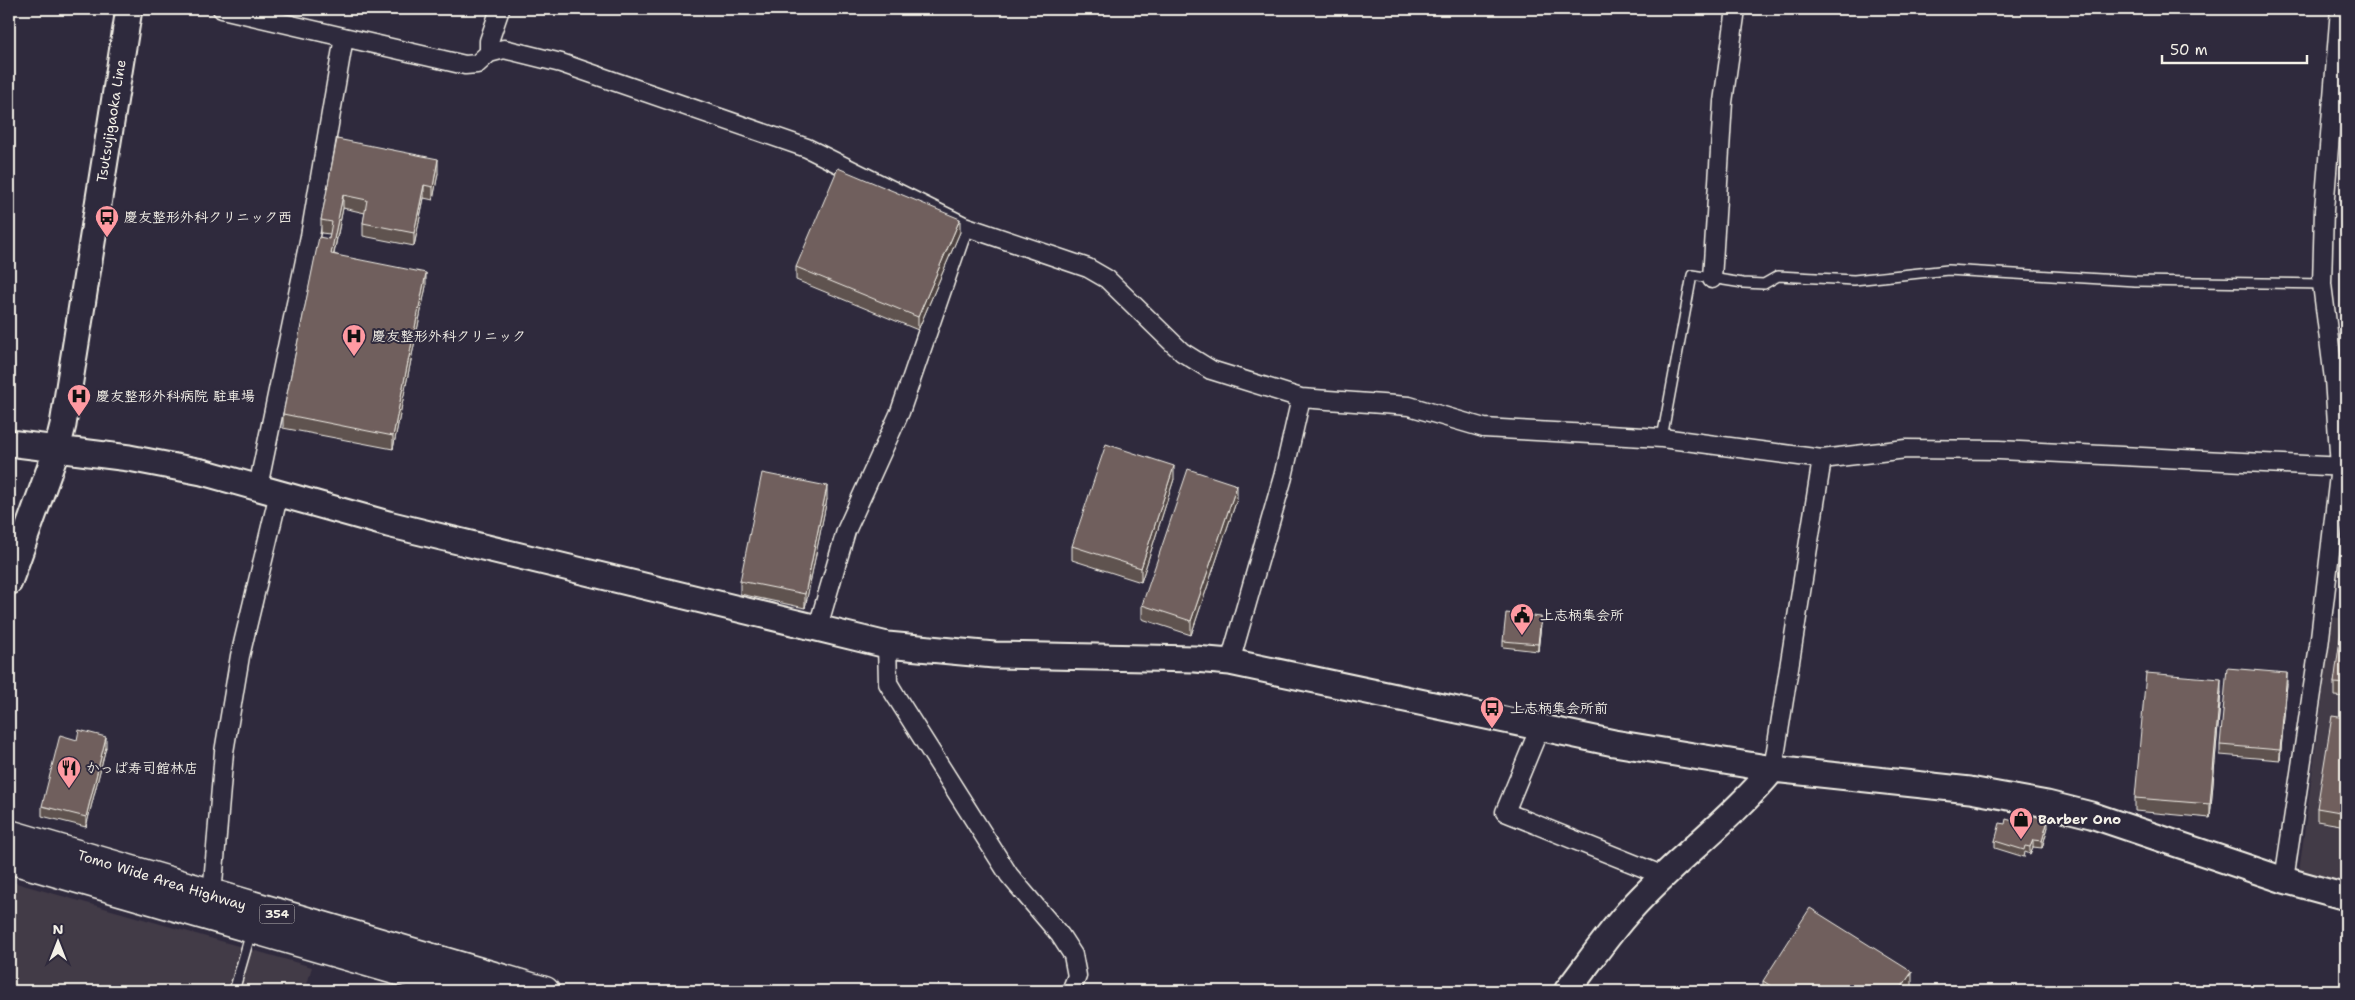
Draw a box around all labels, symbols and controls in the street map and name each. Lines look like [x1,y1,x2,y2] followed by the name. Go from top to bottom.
[2162,32,2308,64] scale bar
[2170,40,2208,60] text: 50 m
[92,58,130,184] street label: Tsutsujigaoka Line
[94,204,120,238] bus stop icon: 慶友整形外科クリニック西
[124,208,292,226] place label: 慶友整形外科クリニック西
[341,323,367,357] hospital icon: 慶友整形外科クリニック
[372,327,526,345] place label: 慶友整形外科クリニック
[66,383,92,417] hospital icon: 慶友整形外科病院 駐車場
[96,387,255,405] place label: 慶友整形外科病院 駐車場
[1509,602,1535,636] public building icon: 上志柄集会所
[1540,606,1624,624] place label: 上志柄集会所
[1479,695,1505,729] bus stop icon: 上志柄集会所前
[1510,699,1608,717] place label: 上志柄集会所前
[56,755,82,789] restaurant icon: かっぱ寿司館林店
[86,759,198,777] place label: かっぱ寿司館林店
[2008,806,2034,840] shop icon: Barber Ono
[2038,810,2121,828] place label: Barber Ono
[75,846,249,914] street label: Tomo Wide Area Highway
[260,904,294,924] road number: 354
[32,918,82,968] north arrow
[52,920,64,938] text: N

